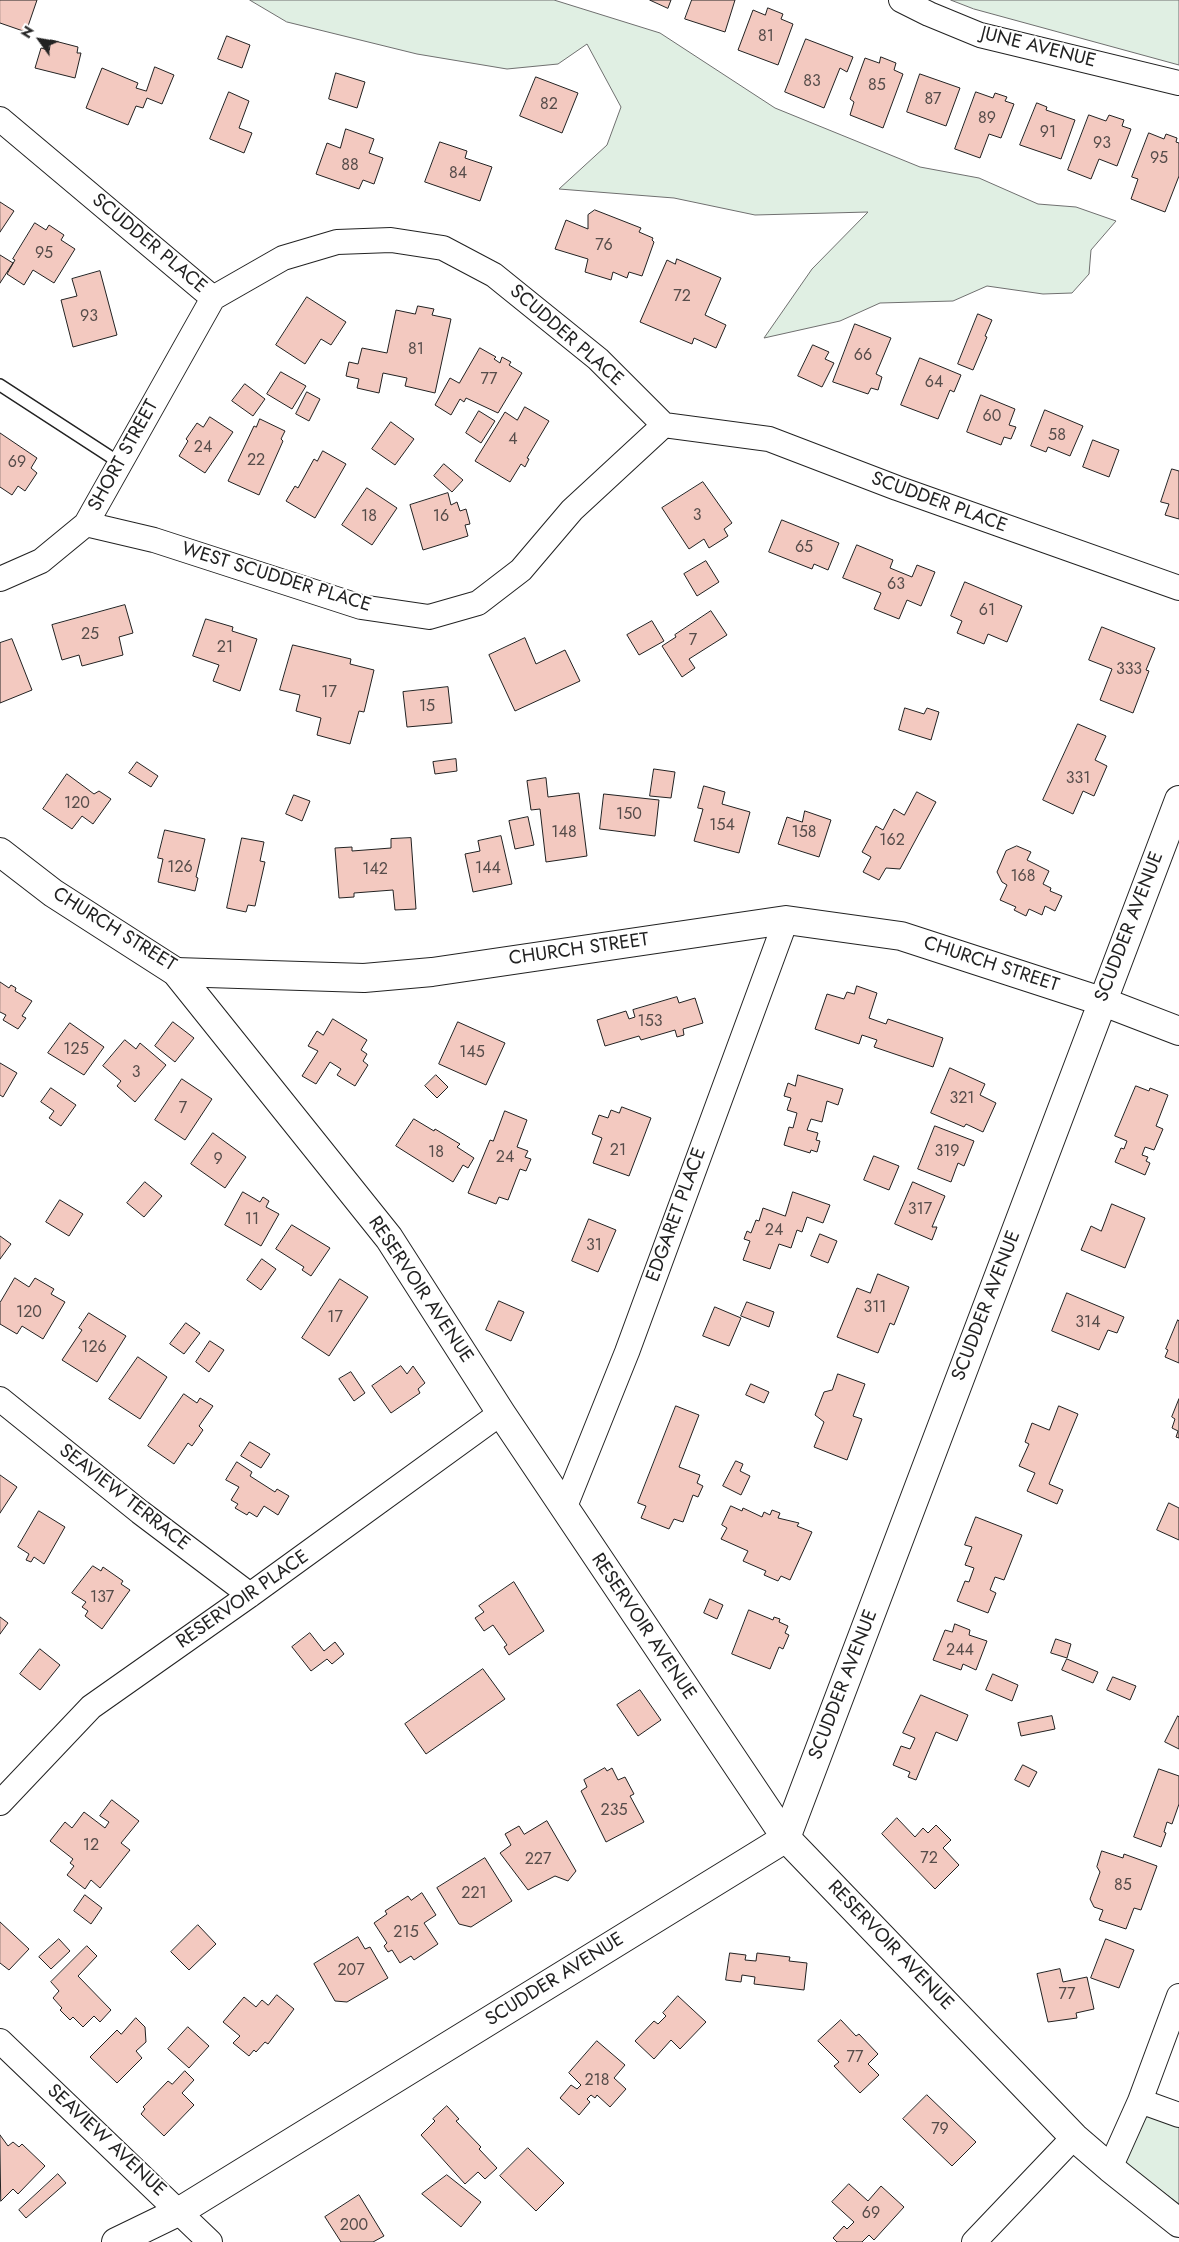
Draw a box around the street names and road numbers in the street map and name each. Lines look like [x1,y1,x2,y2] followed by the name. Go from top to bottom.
[978,23,1098,73] street label: JUNE AVENUE
[87,189,211,299] street label: SCUDDER PLACE
[505,281,627,391] street label: SCUDDER PLACE
[84,396,164,516] street label: SHORT STREET
[868,468,1010,538] street label: SCUDDER PLACE
[178,538,374,618] street label: WEST SCUDDER PLACE
[1091,849,1169,1005] street label: SCUDDER AVENUE
[48,883,180,977] street label: CHURCH STREET
[508,929,650,971] street label: CHURCH STREET
[920,932,1062,998] street label: CHURCH STREET
[642,1145,712,1285] street label: EDGARET PLACE
[363,1213,477,1367] street label: RESERVOIR AVENUE
[948,1228,1026,1384] street label: SCUDDER AVENUE
[54,1440,194,1556] street label: SEAVIEW TERRACE
[173,1546,313,1654] street label: RESERVOIR PLACE
[586,1550,700,1704] street label: RESERVOIR AVENUE
[805,1607,883,1763] street label: SCUDDER AVENUE
[822,1876,958,2016] street label: RESERVOIR AVENUE
[482,1928,628,2032] street label: SCUDDER AVENUE
[42,2080,170,2202] street label: SEAVIEW AVENUE

